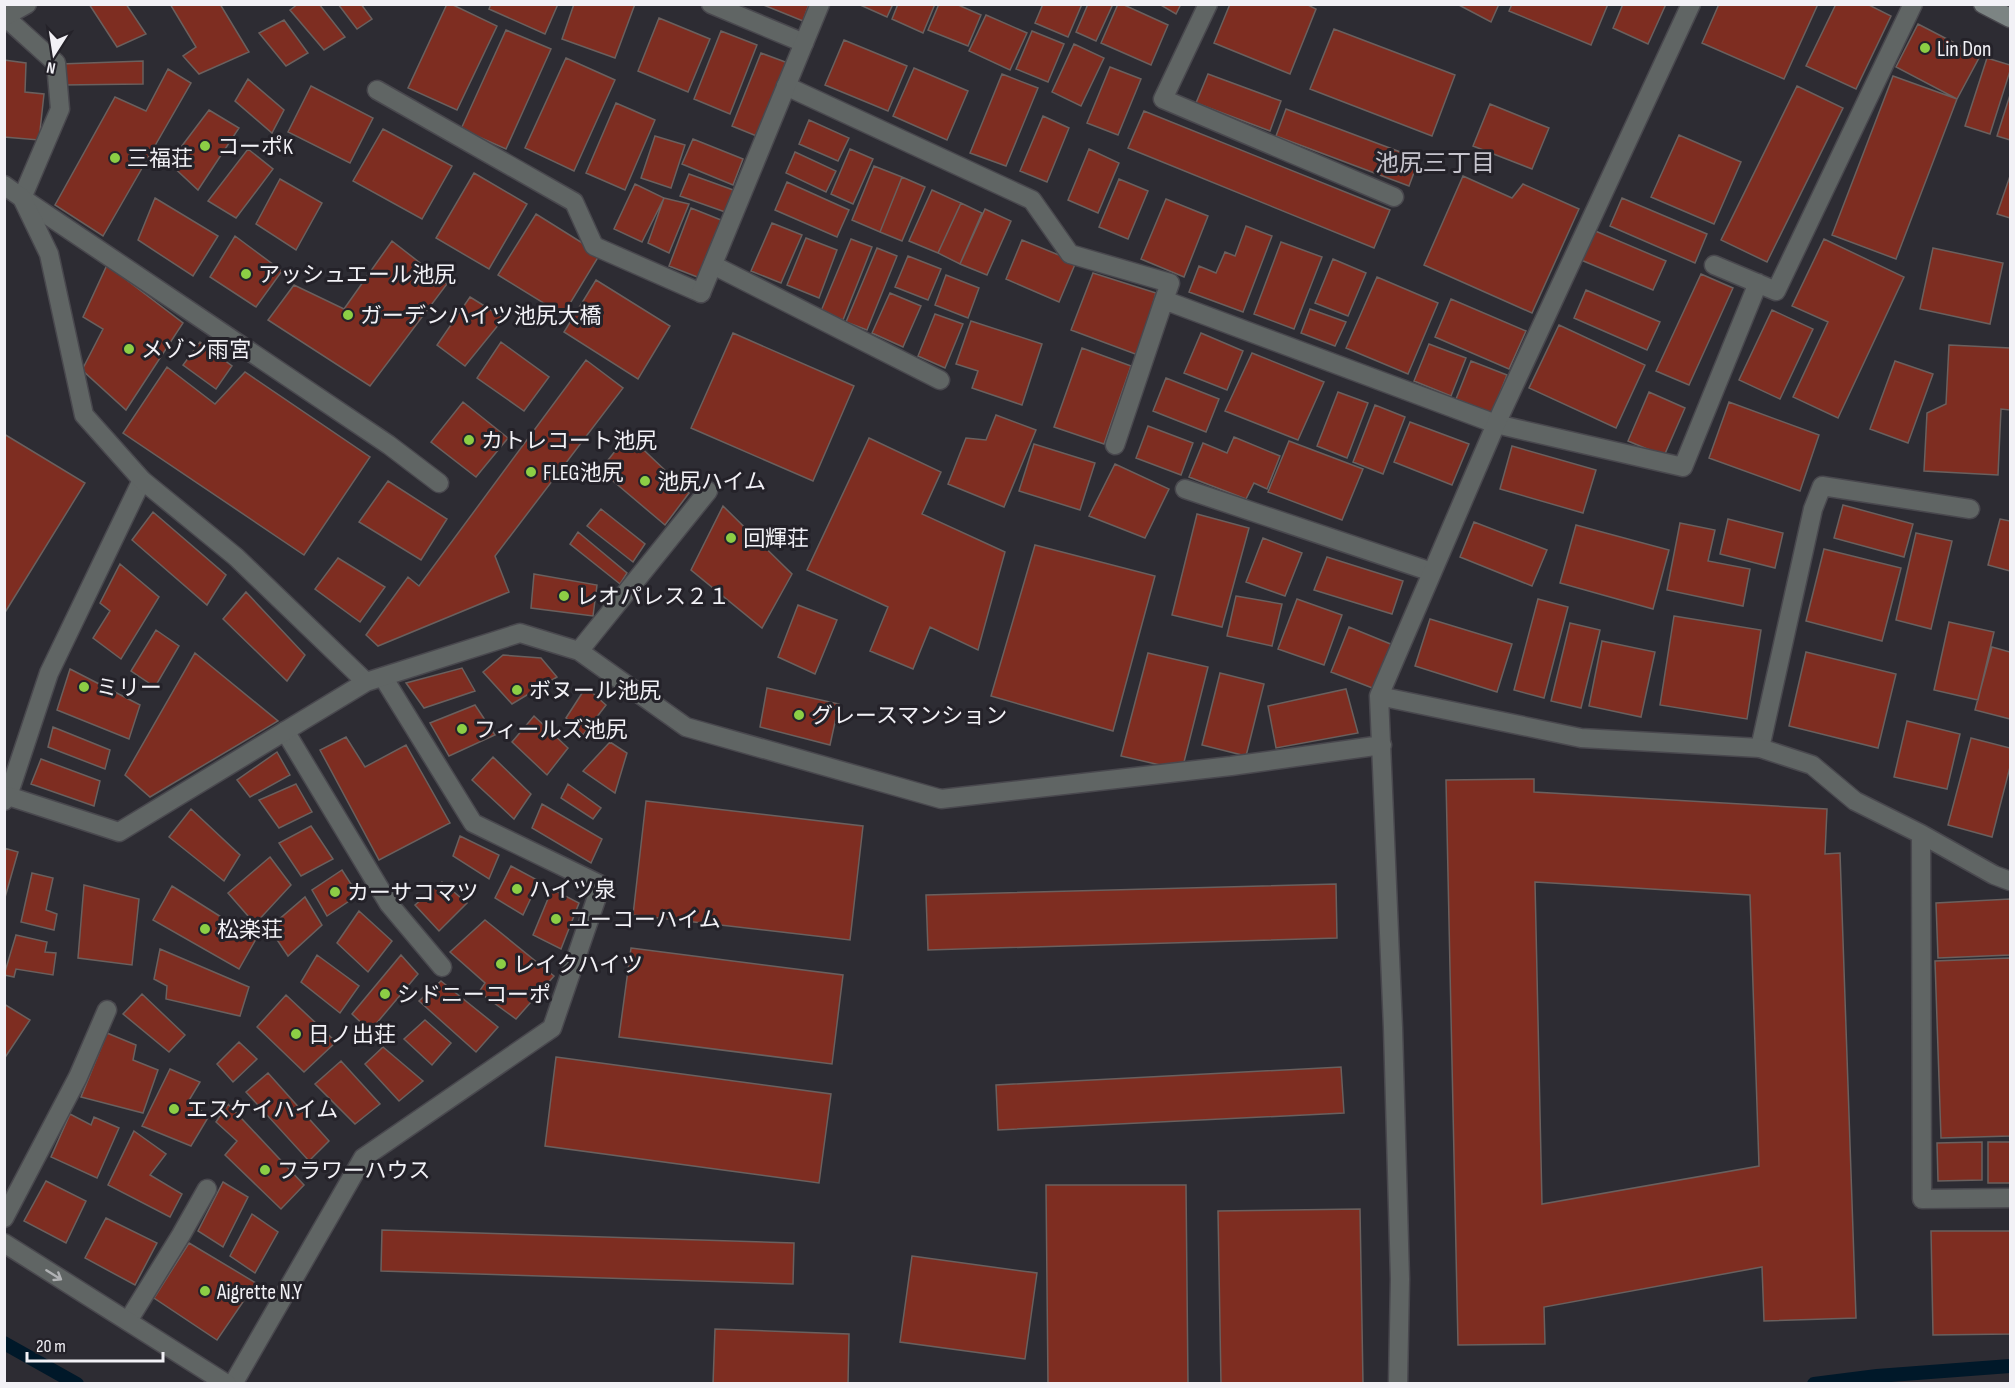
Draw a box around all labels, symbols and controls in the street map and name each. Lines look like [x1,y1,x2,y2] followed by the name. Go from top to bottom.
[24,24,84,84] north arrow
[1937,36,1992,63] place label: Lin Don
[1918,41,1932,55] marker: Lin Don
[45,57,57,77] text: N
[217,134,293,161] place label: コーポK
[198,139,212,153] marker: コーポK
[127,146,193,173] place label: 三福荘
[1375,149,1495,178] district label: 池尻三丁目
[108,151,122,165] marker: 三福荘
[258,262,456,289] place label: アッシュエール池尻
[239,267,253,281] marker: アッシュエール池尻
[360,303,602,330] place label: ガーデンハイツ池尻大橋
[341,308,355,322] marker: ガーデンハイツ池尻大橋
[141,337,251,364] place label: メゾン雨宮
[122,342,136,356] marker: メゾン雨宮
[481,428,657,455] place label: カトレコート池尻
[462,433,476,447] marker: カトレコート池尻
[543,460,624,487] place label: FLEG池尻
[524,465,538,479] marker: FLEG池尻
[657,469,766,496] place label: 池尻ハイム
[638,474,652,488] marker: 池尻ハイム
[743,526,809,553] place label: 回輝荘
[724,531,738,545] marker: 回輝荘
[576,584,730,611] place label: レオパレス２１
[557,589,571,603] marker: レオパレス２１
[96,675,162,702] place label: ミリー
[529,678,661,705] place label: ボヌール池尻
[77,680,91,694] marker: ミリー
[510,683,524,697] marker: ボヌール池尻
[811,703,1007,730] place label: グレースマンション
[792,708,806,722] marker: グレースマンション
[474,717,628,744] place label: フィールズ池尻
[455,722,469,736] marker: フィールズ池尻
[529,877,617,904] place label: ハイツ泉
[347,880,479,907] place label: カーサコマツ
[510,882,524,896] marker: ハイツ泉
[328,885,342,899] marker: カーサコマツ
[568,907,721,934] place label: ユーコーハイム
[549,912,563,926] marker: ユーコーハイム
[217,917,283,944] place label: 松楽荘
[198,922,212,936] marker: 松楽荘
[513,952,643,979] place label: レイクハイツ
[494,957,508,971] marker: レイクハイツ
[397,982,551,1009] place label: シドニーコーポ
[378,987,392,1001] marker: シドニーコーポ
[308,1022,396,1049] place label: 日ノ出荘
[289,1027,303,1041] marker: 日ノ出荘
[186,1097,338,1124] place label: エスケイハイム
[167,1102,181,1116] marker: エスケイハイム
[277,1158,431,1185] place label: フラワーハウス
[258,1163,272,1177] marker: フラワーハウス
[45,1269,62,1281] one-way arrow
[216,1279,302,1306] place label: Aigrette N.Y
[198,1284,212,1298] marker: Aigrette N.Y
[27,1325,164,1363] scale bar
[36,1336,66,1357] text: 20 m

